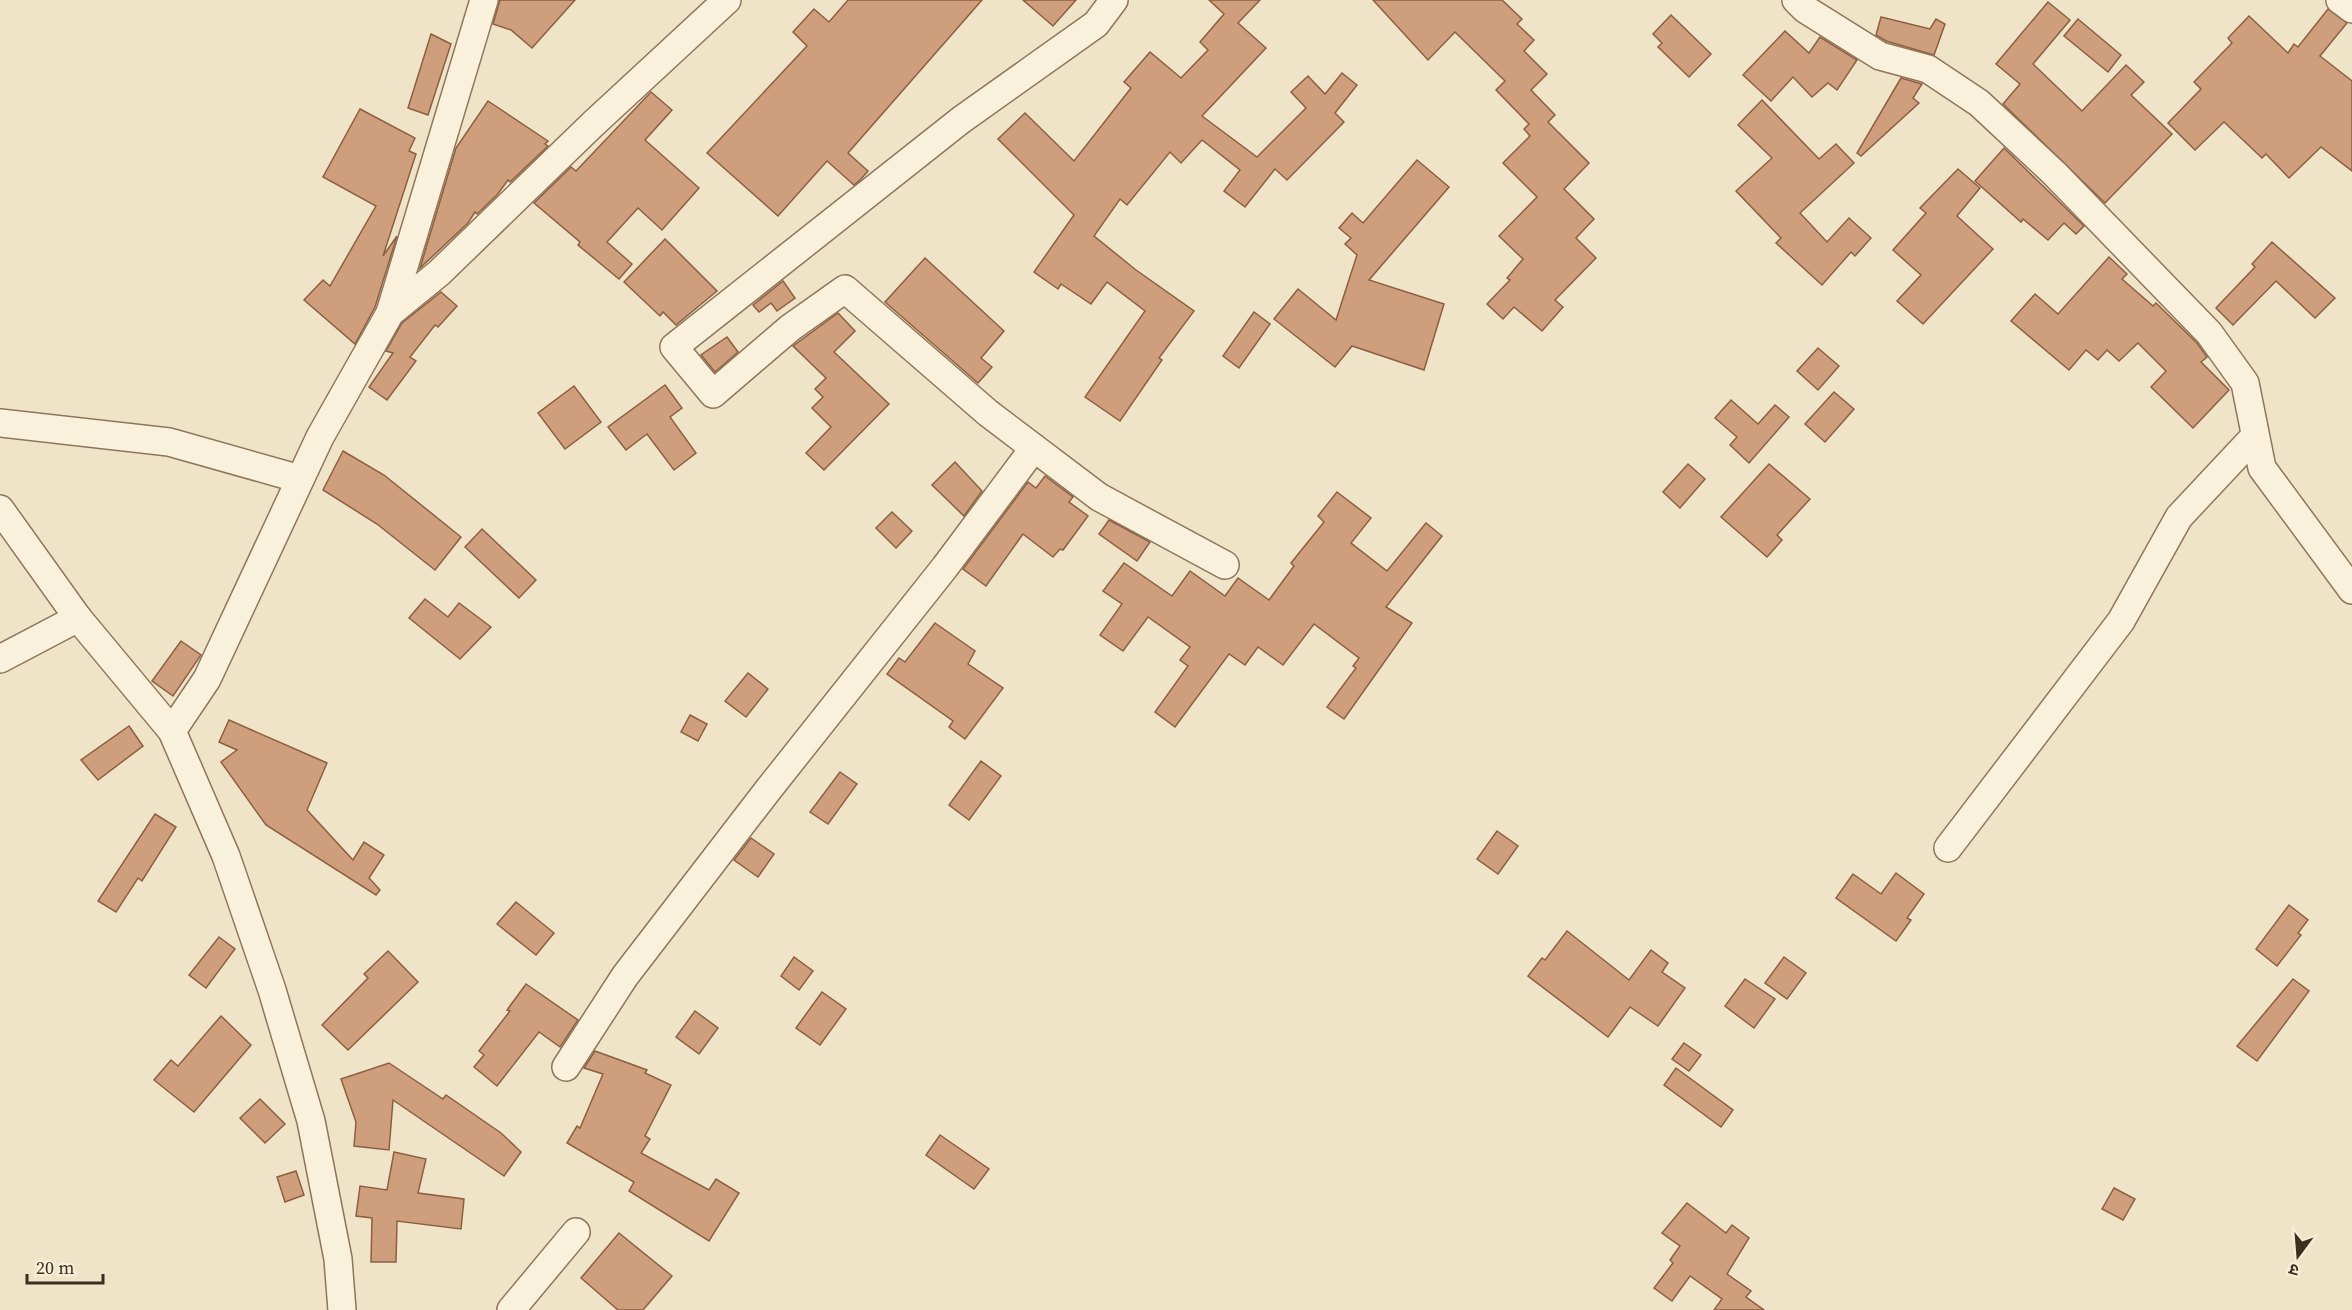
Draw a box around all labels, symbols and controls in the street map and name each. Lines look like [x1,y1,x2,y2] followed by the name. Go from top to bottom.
[2268,1226,2328,1286] north arrow
[27,1247,104,1285] scale bar
[36,1255,74,1280] text: 20 m
[2286,1258,2301,1282] text: उ

